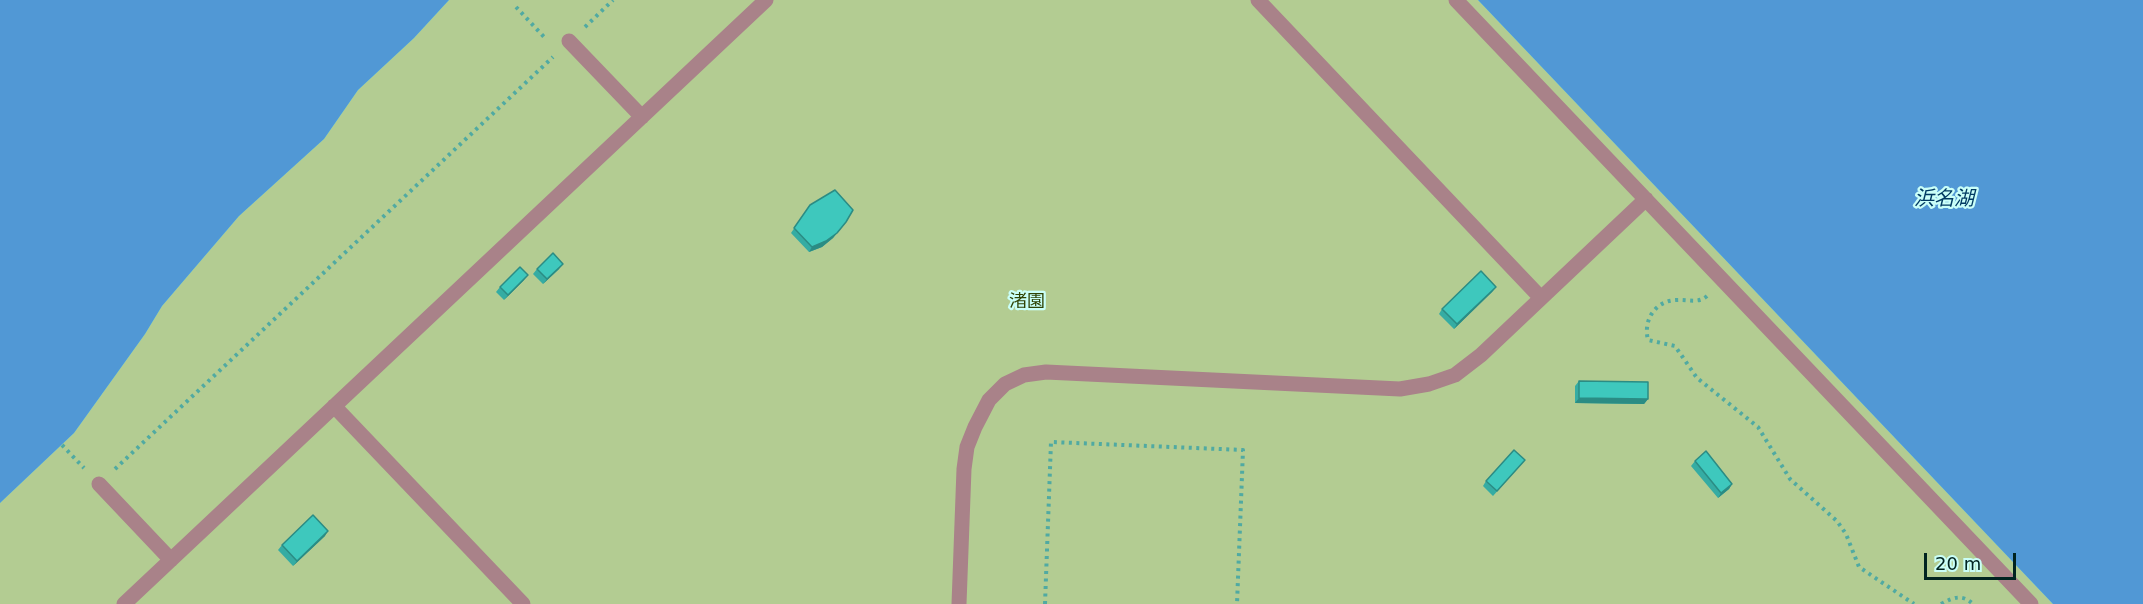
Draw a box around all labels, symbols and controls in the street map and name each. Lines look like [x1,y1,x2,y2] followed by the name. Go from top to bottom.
[1914,188,1974,212] water label: 浜名湖
[1009,291,1045,313] park label: 渚園
[1927,541,2018,579] scale bar
[1935,553,1981,574] text: 20 m

